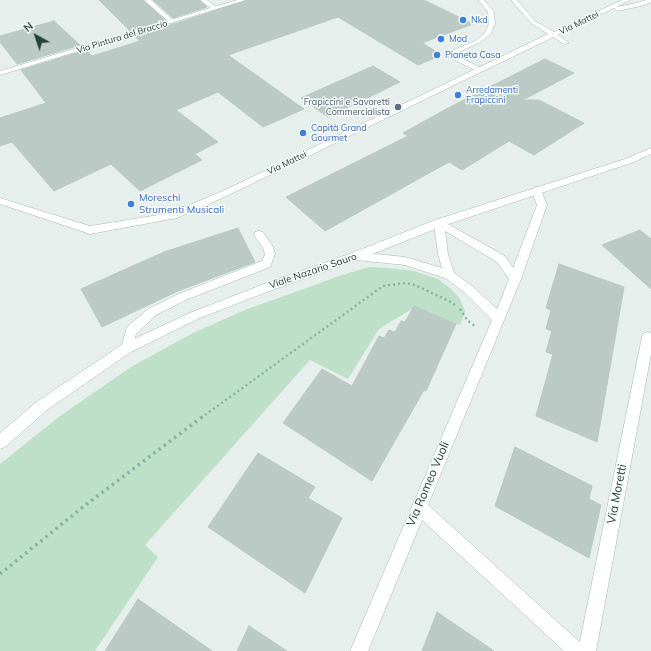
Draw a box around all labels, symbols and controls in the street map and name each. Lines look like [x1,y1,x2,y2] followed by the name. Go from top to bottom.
[558,9,600,37] street label: Via Mattei
[458,15,468,25] marker: Nkd
[471,15,488,25] place label: Nkd
[16,16,56,56] north arrow
[75,18,169,56] street label: Via Pintura del Braccio
[21,19,36,35] text: N
[436,34,446,44] marker: Mod
[449,34,467,44] place label: Mod
[432,50,442,60] marker: Pianeta Casa
[445,50,501,60] place label: Pianeta Casa
[466,85,518,106] place label: Arredamenti Frapiccini
[453,90,463,100] marker: Arredamenti Frapiccini
[304,97,390,118] place label: Frapiccini e Savoretti Commercialista
[393,102,403,112] marker: Frapiccini e Savoretti Commercialista
[311,123,367,144] place label: Capità Grand Gourmet
[298,128,308,138] marker: Capità Grand Gourmet
[266,149,308,177] street label: Via Mattei
[139,192,224,216] place label: Moreschi Strumenti Musicali
[126,199,136,209] marker: Moreschi Strumenti Musicali
[268,250,358,292] street label: Viale Nazario Sauro
[404,439,452,529] street label: Via Romeo Vuoli
[604,463,630,525] street label: Via Moretti

